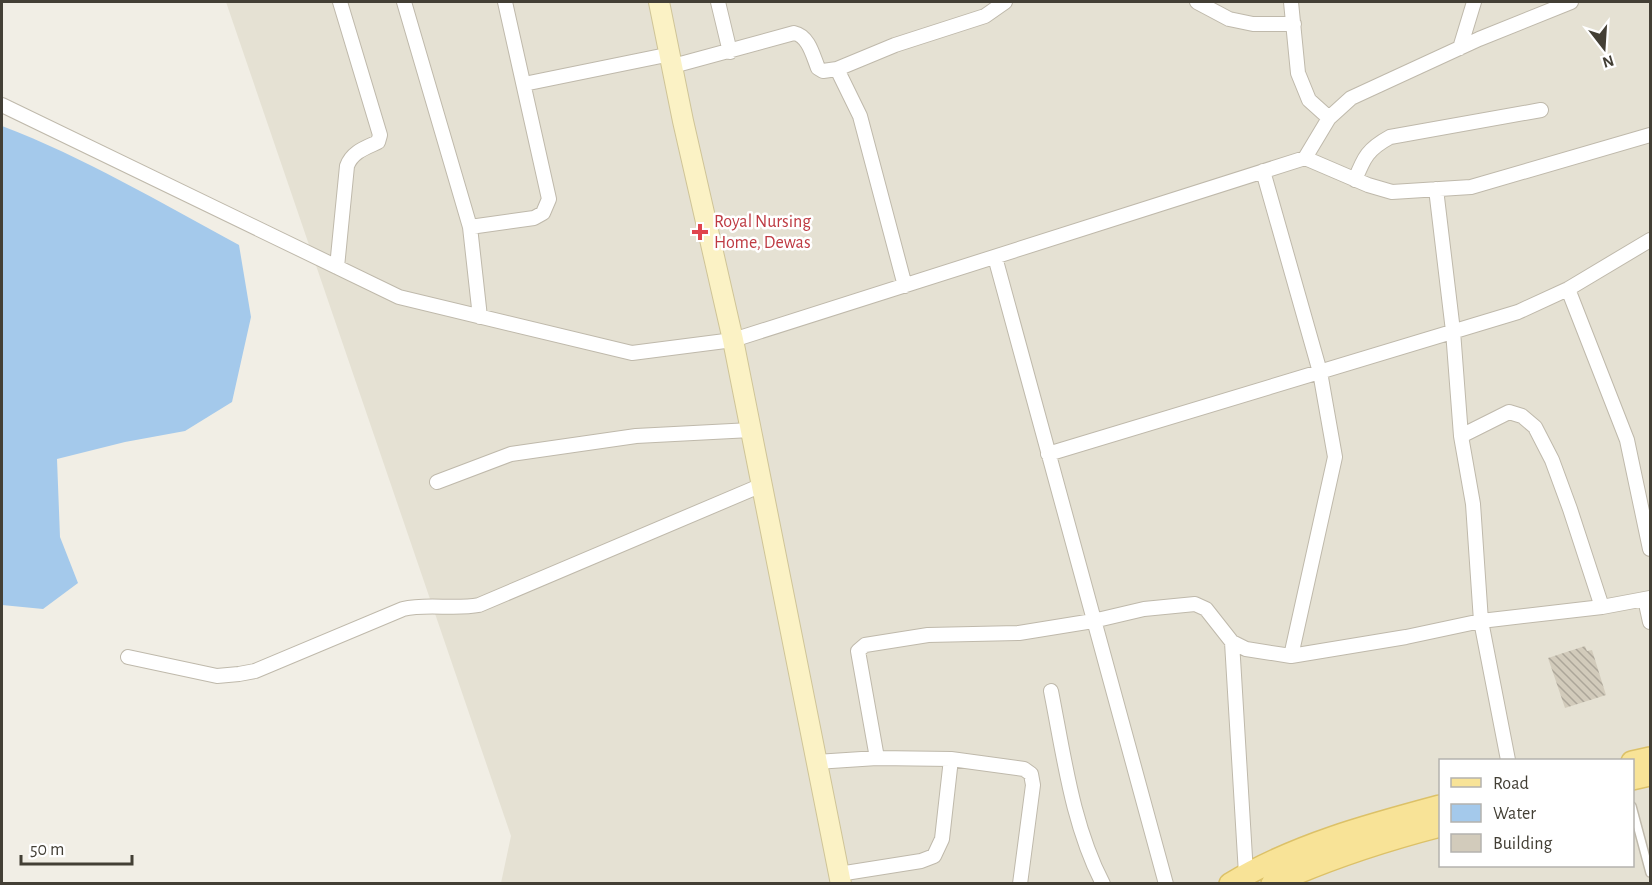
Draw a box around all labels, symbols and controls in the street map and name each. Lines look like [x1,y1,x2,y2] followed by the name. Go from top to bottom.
[1574,18,1634,78] north arrow
[1600,52,1616,71] text: N
[714,213,811,252] place label: Royal Nursing Home, Dewas
[691,223,709,241] marker: Royal Nursing Home, Dewas
[1439,759,1634,867] legend
[1493,775,1529,793] text: Road
[1493,805,1536,823] text: Water
[21,828,132,866] scale bar
[1493,835,1553,853] text: Building
[30,841,64,859] text: 50 m

